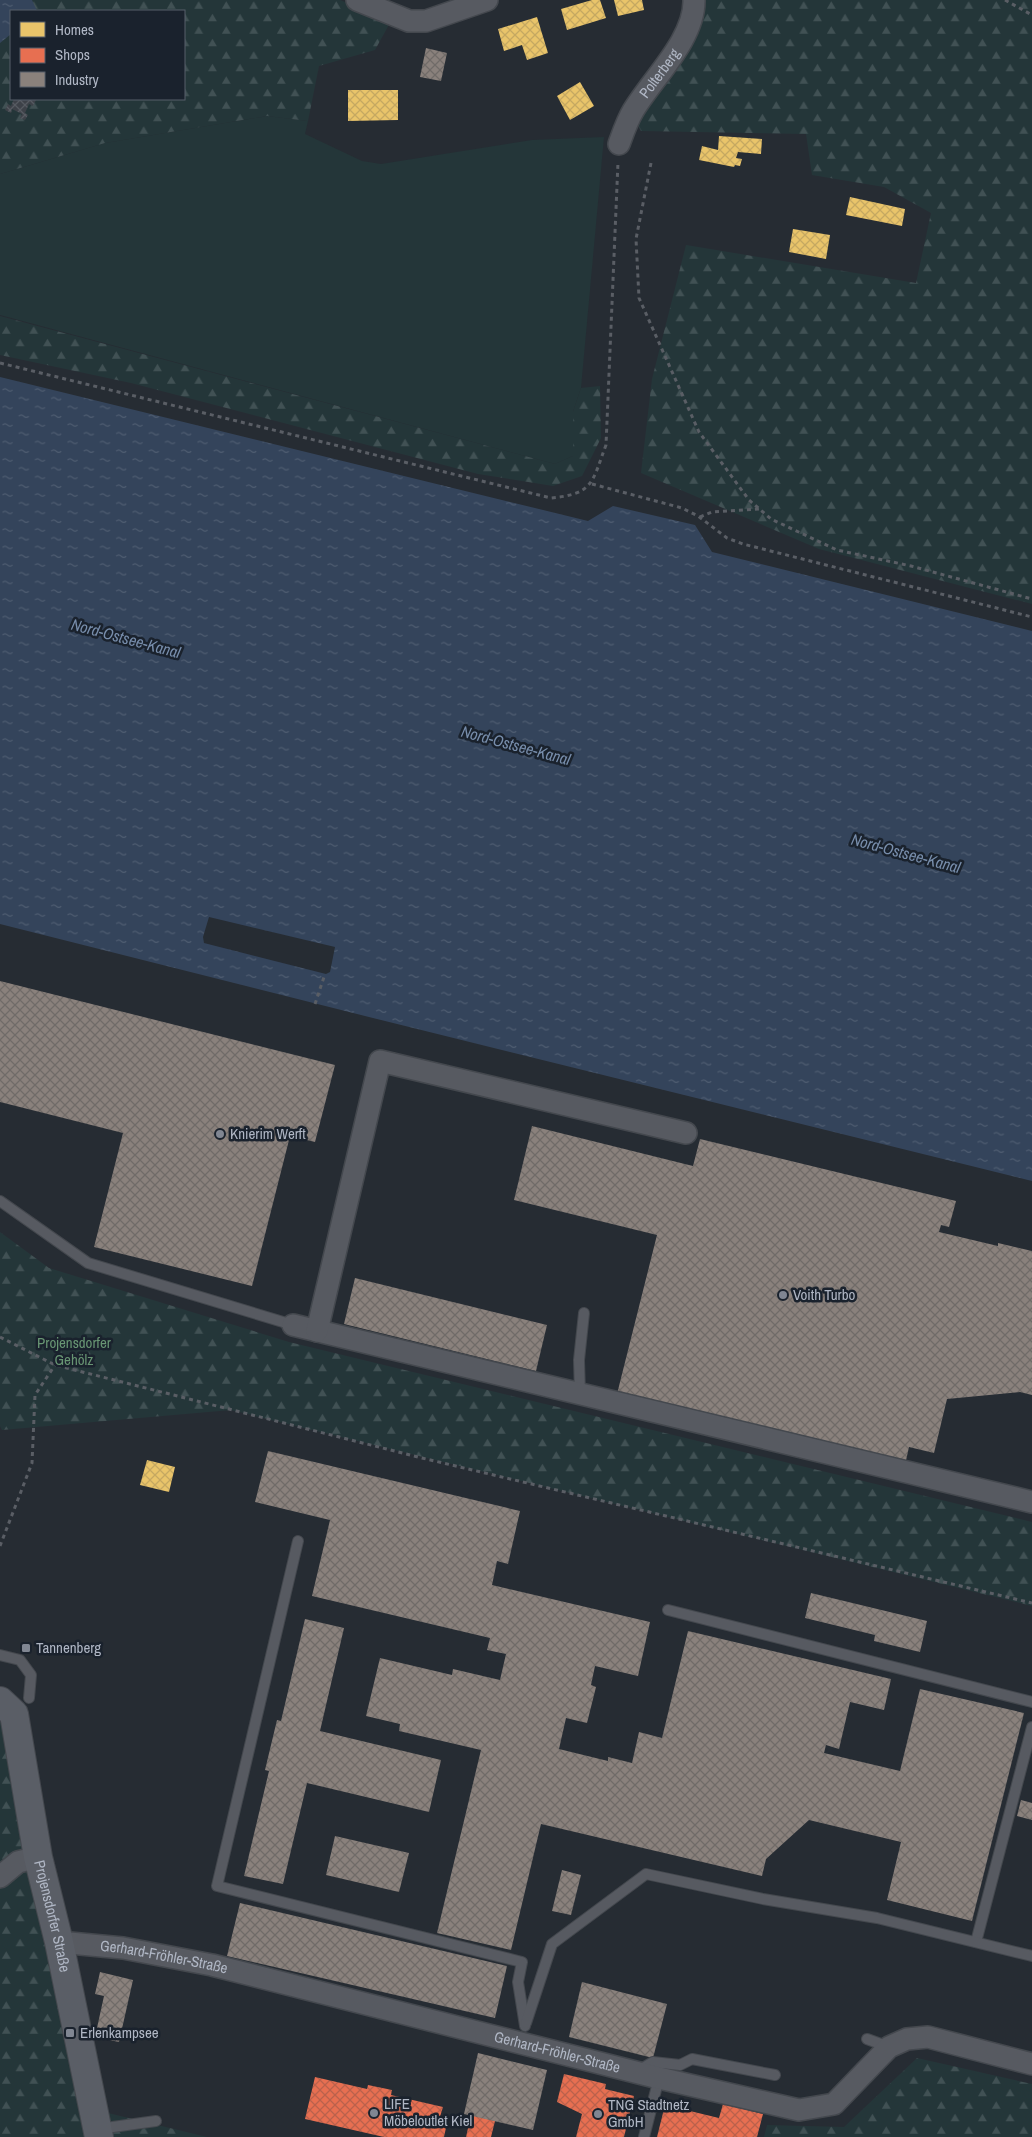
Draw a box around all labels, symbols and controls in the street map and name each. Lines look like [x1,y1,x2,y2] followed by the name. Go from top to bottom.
[10,10,185,100] legend
[55,19,94,40] text: Homes
[55,44,90,65] text: Shops
[634,44,685,102] street label: Polterberg
[55,69,100,90] text: Industry
[69,613,184,663] water label: Nord-Ostsee-Kanal
[459,720,574,770] water label: Nord-Ostsee-Kanal
[849,828,964,878] water label: Nord-Ostsee-Kanal
[230,1123,306,1144] place label: Knierim Werft
[214,1128,226,1140] marker: Knierim Werft
[793,1284,856,1305] place label: Voith Turbo
[777,1289,789,1301] marker: Voith Turbo
[37,1332,111,1370] park label: Projensdorfer Gehölz
[36,1637,101,1658] place label: Tannenberg
[20,1642,32,1654] marker: Tannenberg
[29,1858,76,1974] street label: Projensdorfer Straße
[99,1935,230,1979] street label: Gerhard-Fröhler-Straße
[80,2022,159,2043] place label: Erlenkampsee
[492,2026,623,2078] street label: Gerhard-Fröhler-Straße
[64,2027,76,2039] marker: Erlenkampsee
[384,2093,472,2131] place label: LIFE Möbeloutlet Kiel
[608,2094,689,2132] place label: TNG Stadtnetz GmbH
[368,2107,380,2119] marker: LIFE Möbeloutlet Kiel
[592,2108,604,2120] marker: TNG Stadtnetz GmbH

